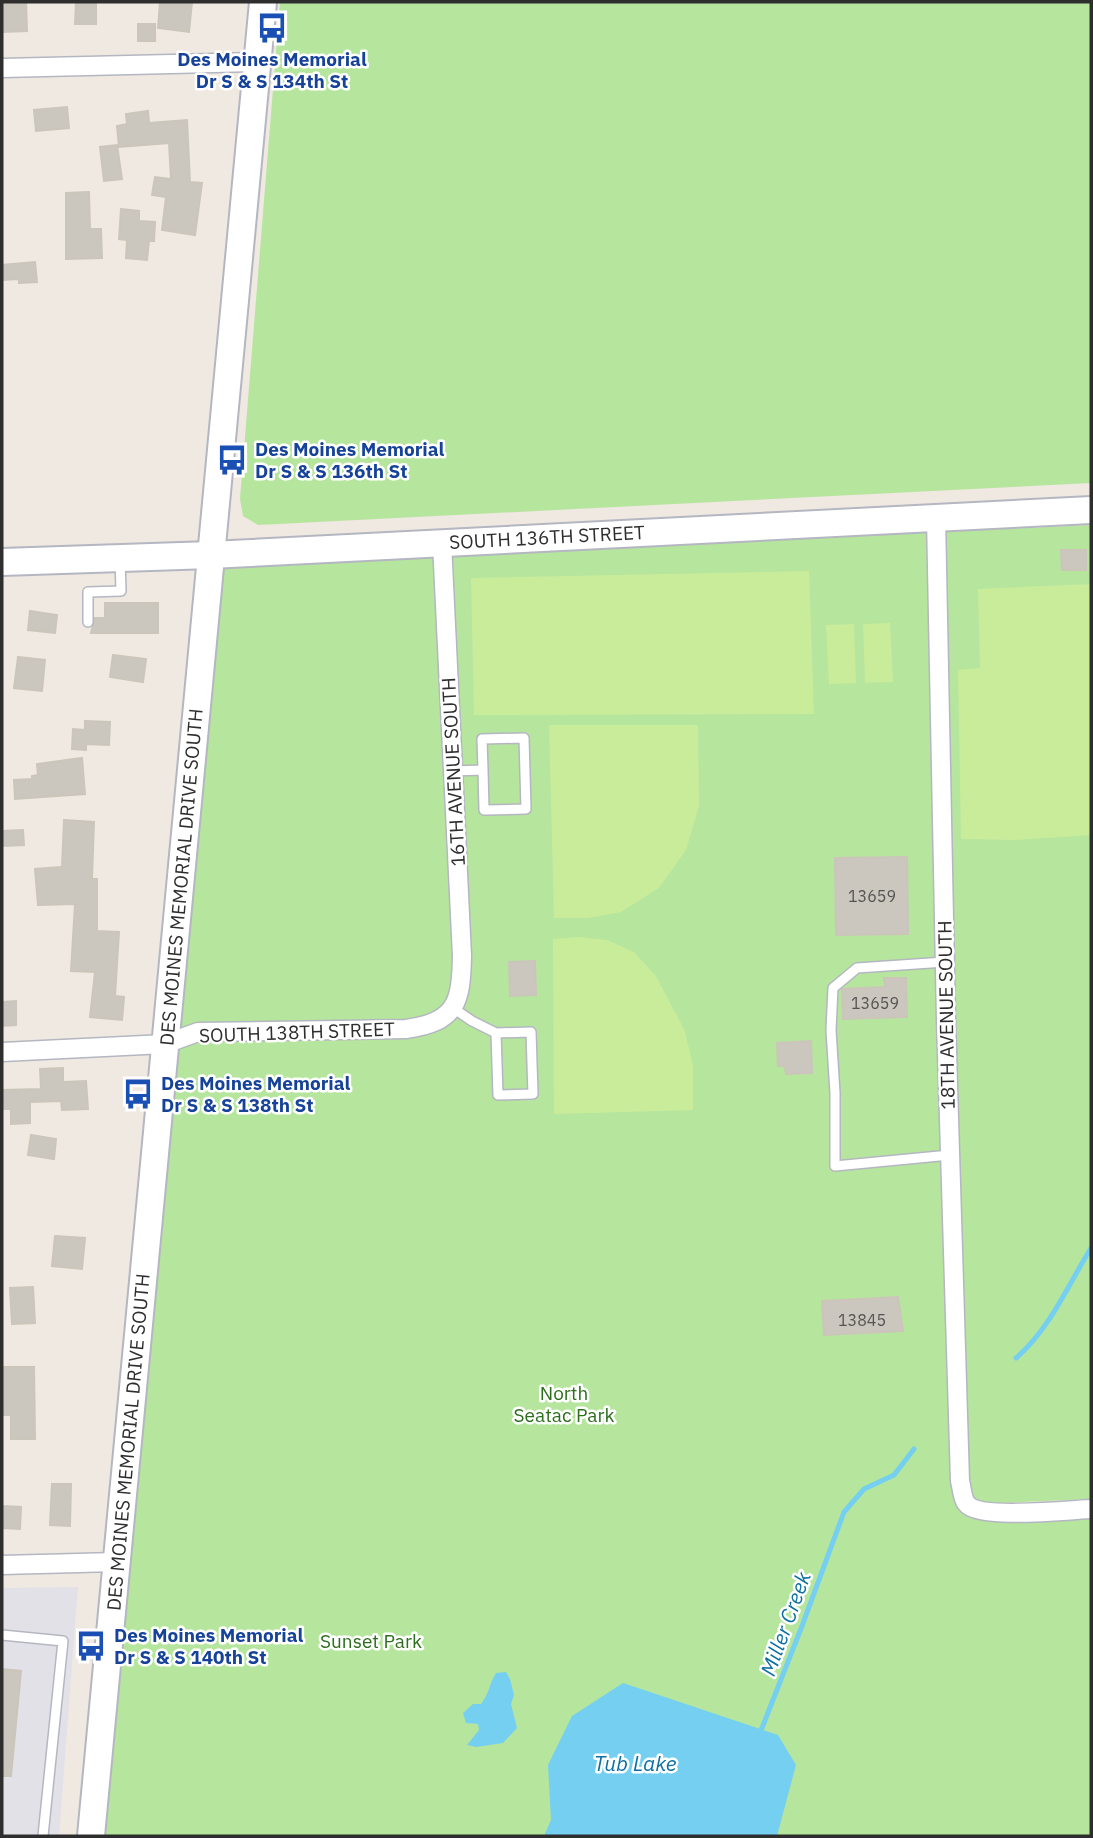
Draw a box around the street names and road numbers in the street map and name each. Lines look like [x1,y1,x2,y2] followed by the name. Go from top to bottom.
[449,520,646,554] street label: SOUTH 136TH STREET
[436,677,470,867] street label: 16TH AVENUE SOUTH
[154,707,208,1047] street label: DES MOINES MEMORIAL DRIVE SOUTH
[932,920,960,1110] street label: 18TH AVENUE SOUTH
[199,1017,395,1047] street label: SOUTH 138TH STREET
[101,1272,155,1612] street label: DES MOINES MEMORIAL DRIVE SOUTH

